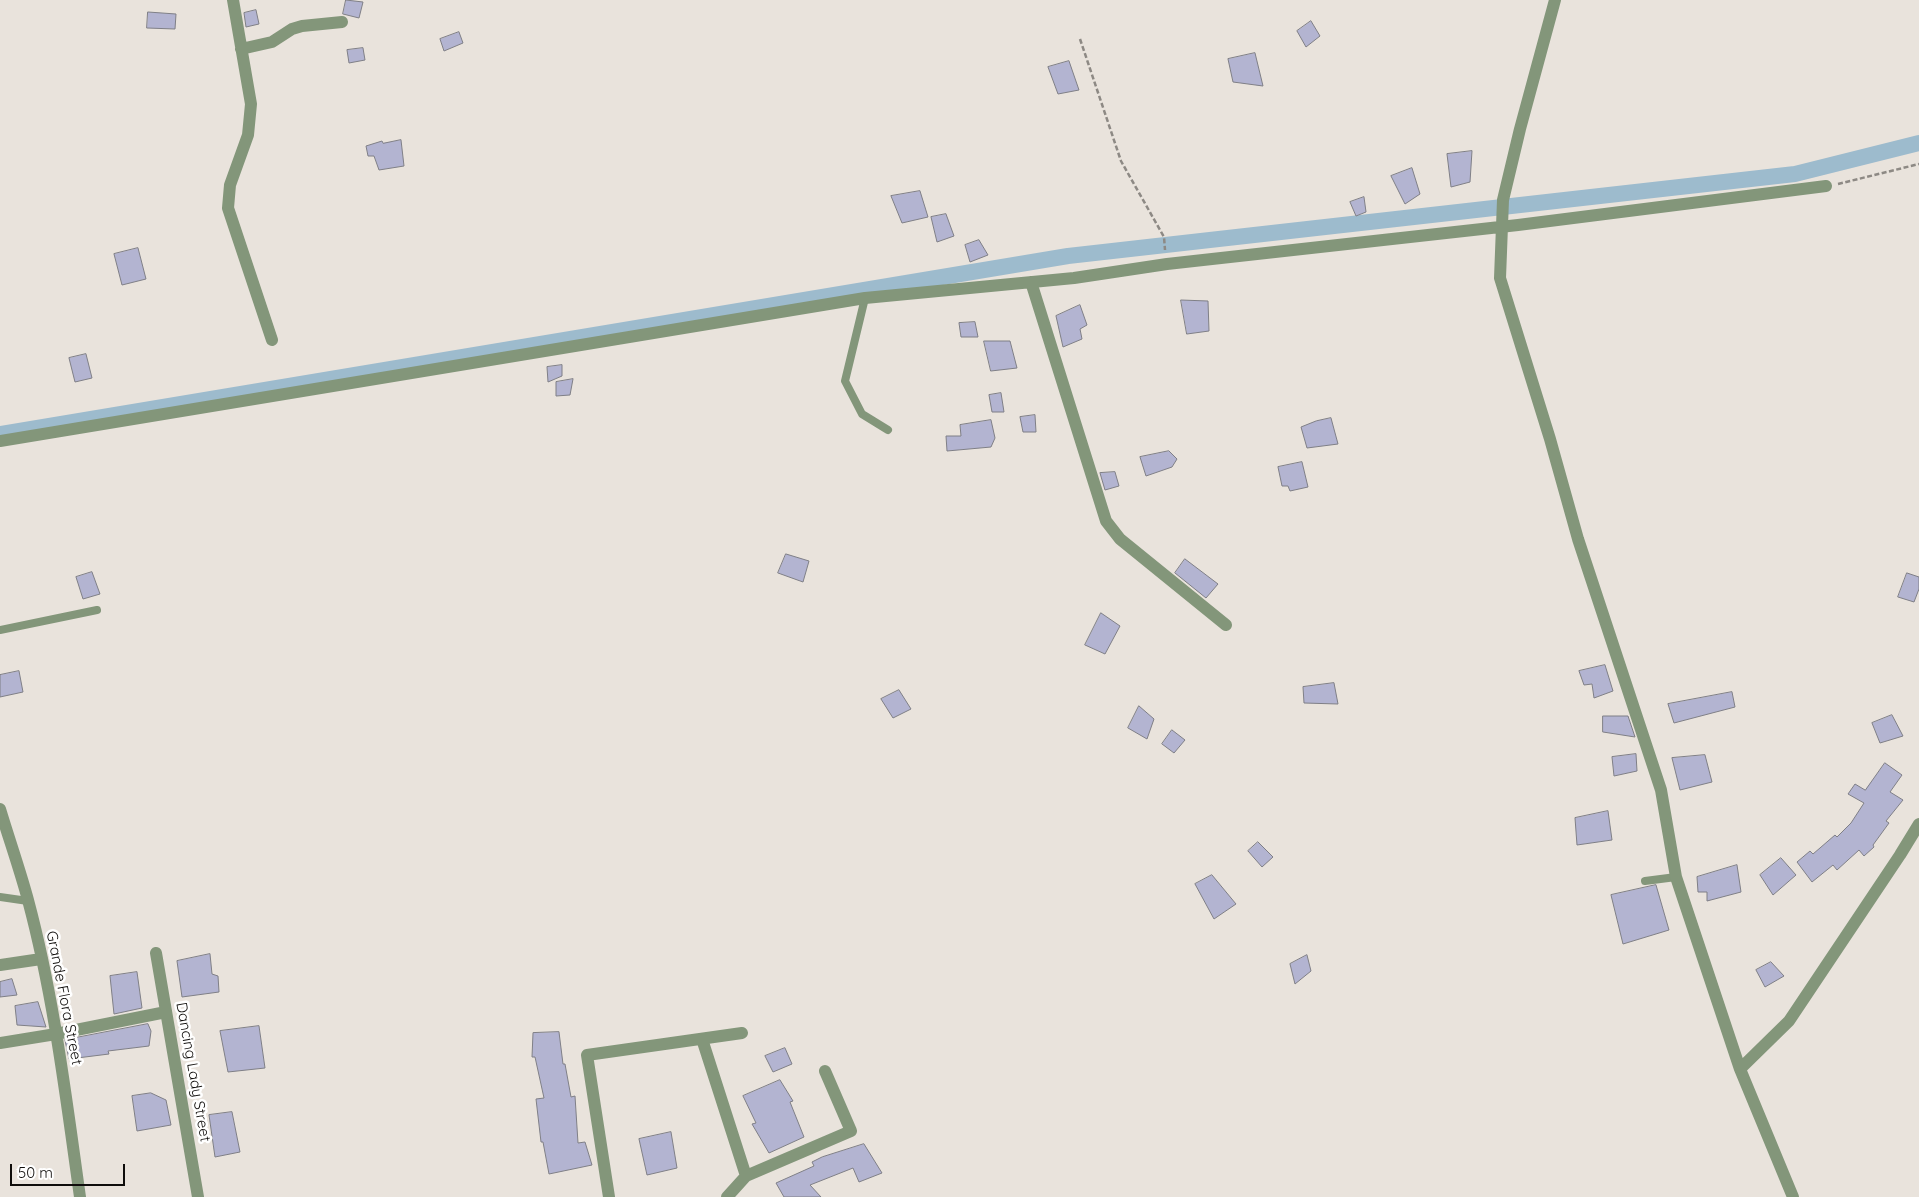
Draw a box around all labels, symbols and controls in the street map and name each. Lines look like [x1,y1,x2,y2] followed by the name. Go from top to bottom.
[42,930,86,1066] street label: Grande Flora Street
[172,1001,214,1143] street label: Dancing Lady Street
[12,1154,128,1186] scale bar
[18,1163,53,1182] text: 50 m

